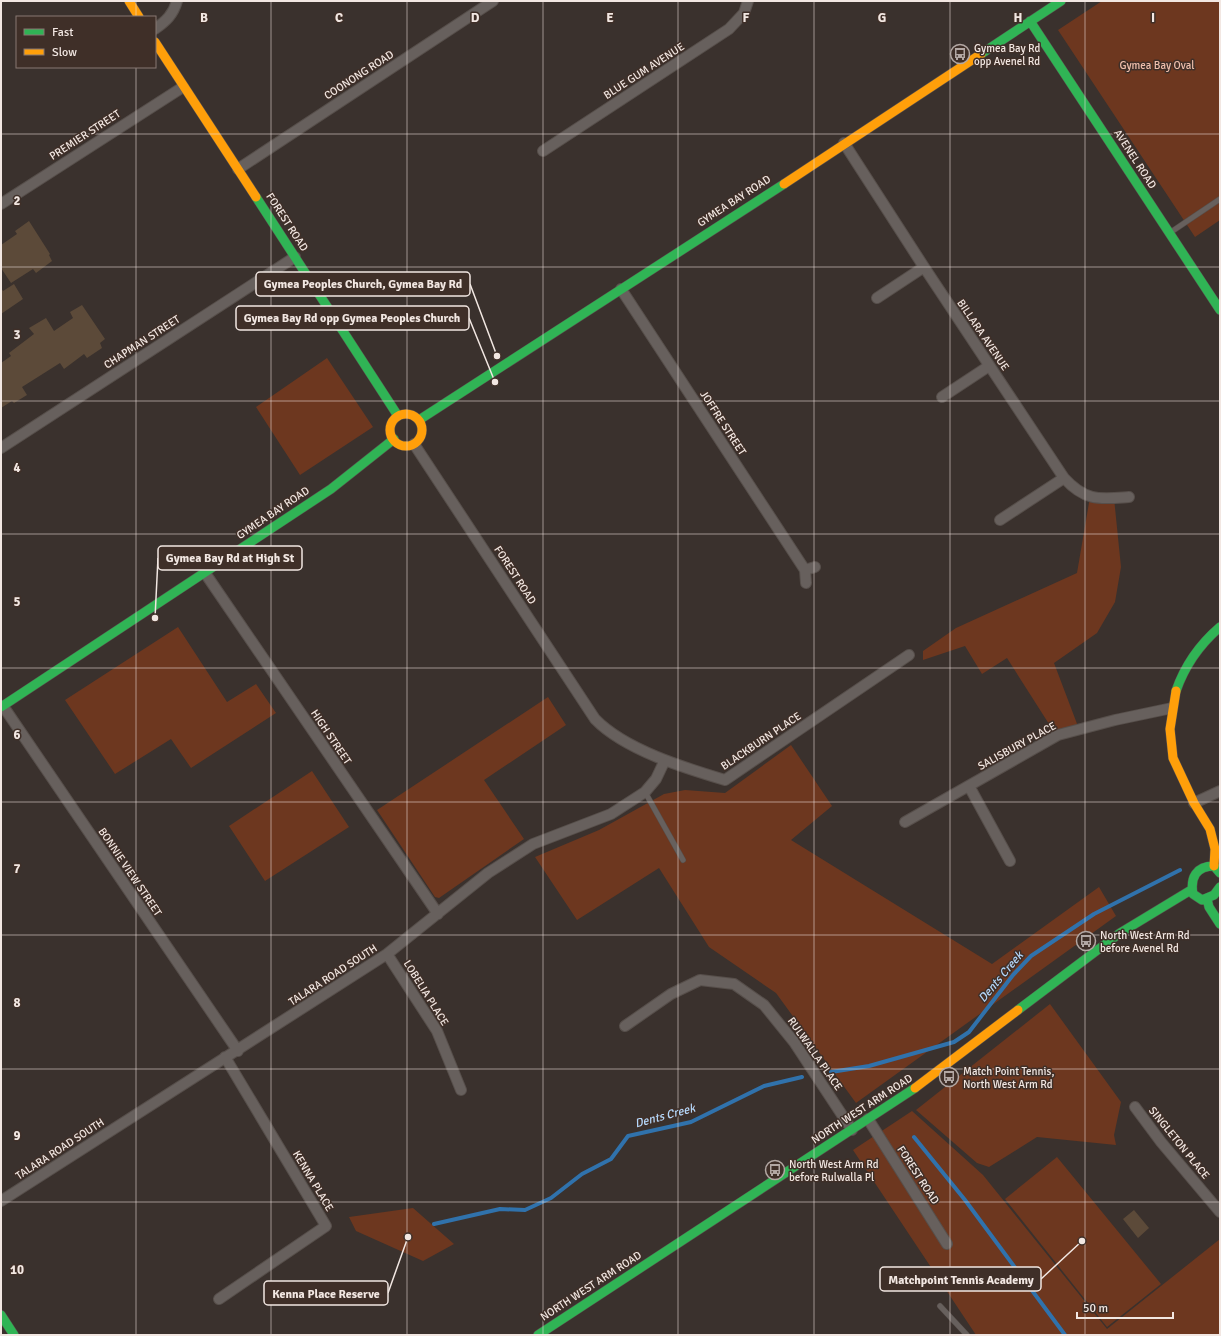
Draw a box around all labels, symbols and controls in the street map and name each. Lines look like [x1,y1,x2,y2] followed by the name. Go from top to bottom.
[200,10,208,26] text: B
[335,10,343,26] text: C
[471,10,480,26] text: D
[606,10,614,26] text: E
[743,10,750,26] text: F
[878,10,886,26] text: G
[1014,10,1022,26] text: H
[1151,10,1155,26] text: I
[16,16,156,68] legend
[52,25,73,40] text: Fast
[601,40,687,102] street label: BLUE GUM AVENUE
[974,42,1041,68] place label: Gymea Bay Rd opp Avenel Rd
[949,43,971,65] bus stop icon: Gymea Bay Rd opp Avenel Rd
[52,45,77,60] text: Slow
[322,48,396,102] street label: COONONG ROAD
[1119,59,1195,72] park label: Gymea Bay Oval
[47,107,123,163] street label: PREMIER STREET
[1111,127,1159,191] street label: AVENEL ROAD
[695,172,773,230] street label: GYMEA BAY ROAD
[263,190,311,254] street label: FOREST ROAD
[13,193,21,209] text: 2
[256,272,470,296] callout: Gymea Peoples Church, Gymea Bay Rd
[264,277,463,292] text: Gymea Peoples Church, Gymea Bay Rd
[954,297,1012,373] street label: BILLARA AVENUE
[236,306,469,330] callout: Gymea Bay Rd opp Gymea Peoples Church
[244,311,461,326] text: Gymea Bay Rd opp Gymea Peoples Church
[102,312,183,371] street label: CHAPMAN STREET
[13,327,21,343] text: 3
[697,388,749,458] street label: JOFFRE STREET
[13,460,21,476] text: 4
[234,484,312,542] street label: GYMEA BAY ROAD
[491,543,539,607] street label: FOREST ROAD
[158,546,302,570] callout: Gymea Bay Rd at High St
[166,551,295,566] text: Gymea Bay Rd at High St
[13,594,21,610] text: 5
[308,707,354,767] street label: HIGH STREET
[718,709,804,773] street label: BLACKBURN PLACE
[976,719,1058,773] street label: SALISBURY PLACE
[13,727,21,743] text: 6
[96,825,165,919] street label: BONNIE VIEW STREET
[13,861,21,877] text: 7
[1100,929,1190,955] place label: North West Arm Rd before Avenel Rd
[1075,930,1097,952] bus stop icon: North West Arm Rd before Avenel Rd
[286,942,380,1008] street label: TALARA ROAD SOUTH
[975,948,1027,1006] water label: Dents Creek
[401,958,451,1028] street label: LOBELIA PLACE
[13,995,21,1011] text: 8
[785,1015,845,1093] street label: RULWALLA PLACE
[963,1065,1054,1091] place label: Match Point Tennis, North West Arm Rd
[938,1066,960,1088] bus stop icon: Match Point Tennis, North West Arm Rd
[809,1072,915,1146] street label: NORTH WEST ARM ROAD
[633,1100,698,1131] water label: Dents Creek
[1146,1104,1212,1182] street label: SINGLETON PLACE
[13,1116,107,1182] street label: TALARA ROAD SOUTH
[13,1128,21,1144] text: 9
[894,1143,942,1207] street label: FOREST ROAD
[290,1148,336,1214] street label: KENNA PLACE
[789,1158,879,1184] place label: North West Arm Rd before Rulwalla Pl
[764,1159,786,1181] bus stop icon: North West Arm Rd before Rulwalla Pl
[538,1249,644,1323] street label: NORTH WEST ARM ROAD
[10,1262,24,1278] text: 10
[880,1267,1041,1291] callout: Matchpoint Tennis Academy
[888,1273,1034,1288] text: Matchpoint Tennis Academy
[264,1281,388,1305] callout: Kenna Place Reserve
[272,1287,380,1302] text: Kenna Place Reserve
[1077,1294,1173,1320] scale bar
[1083,1301,1108,1316] text: 50 m

